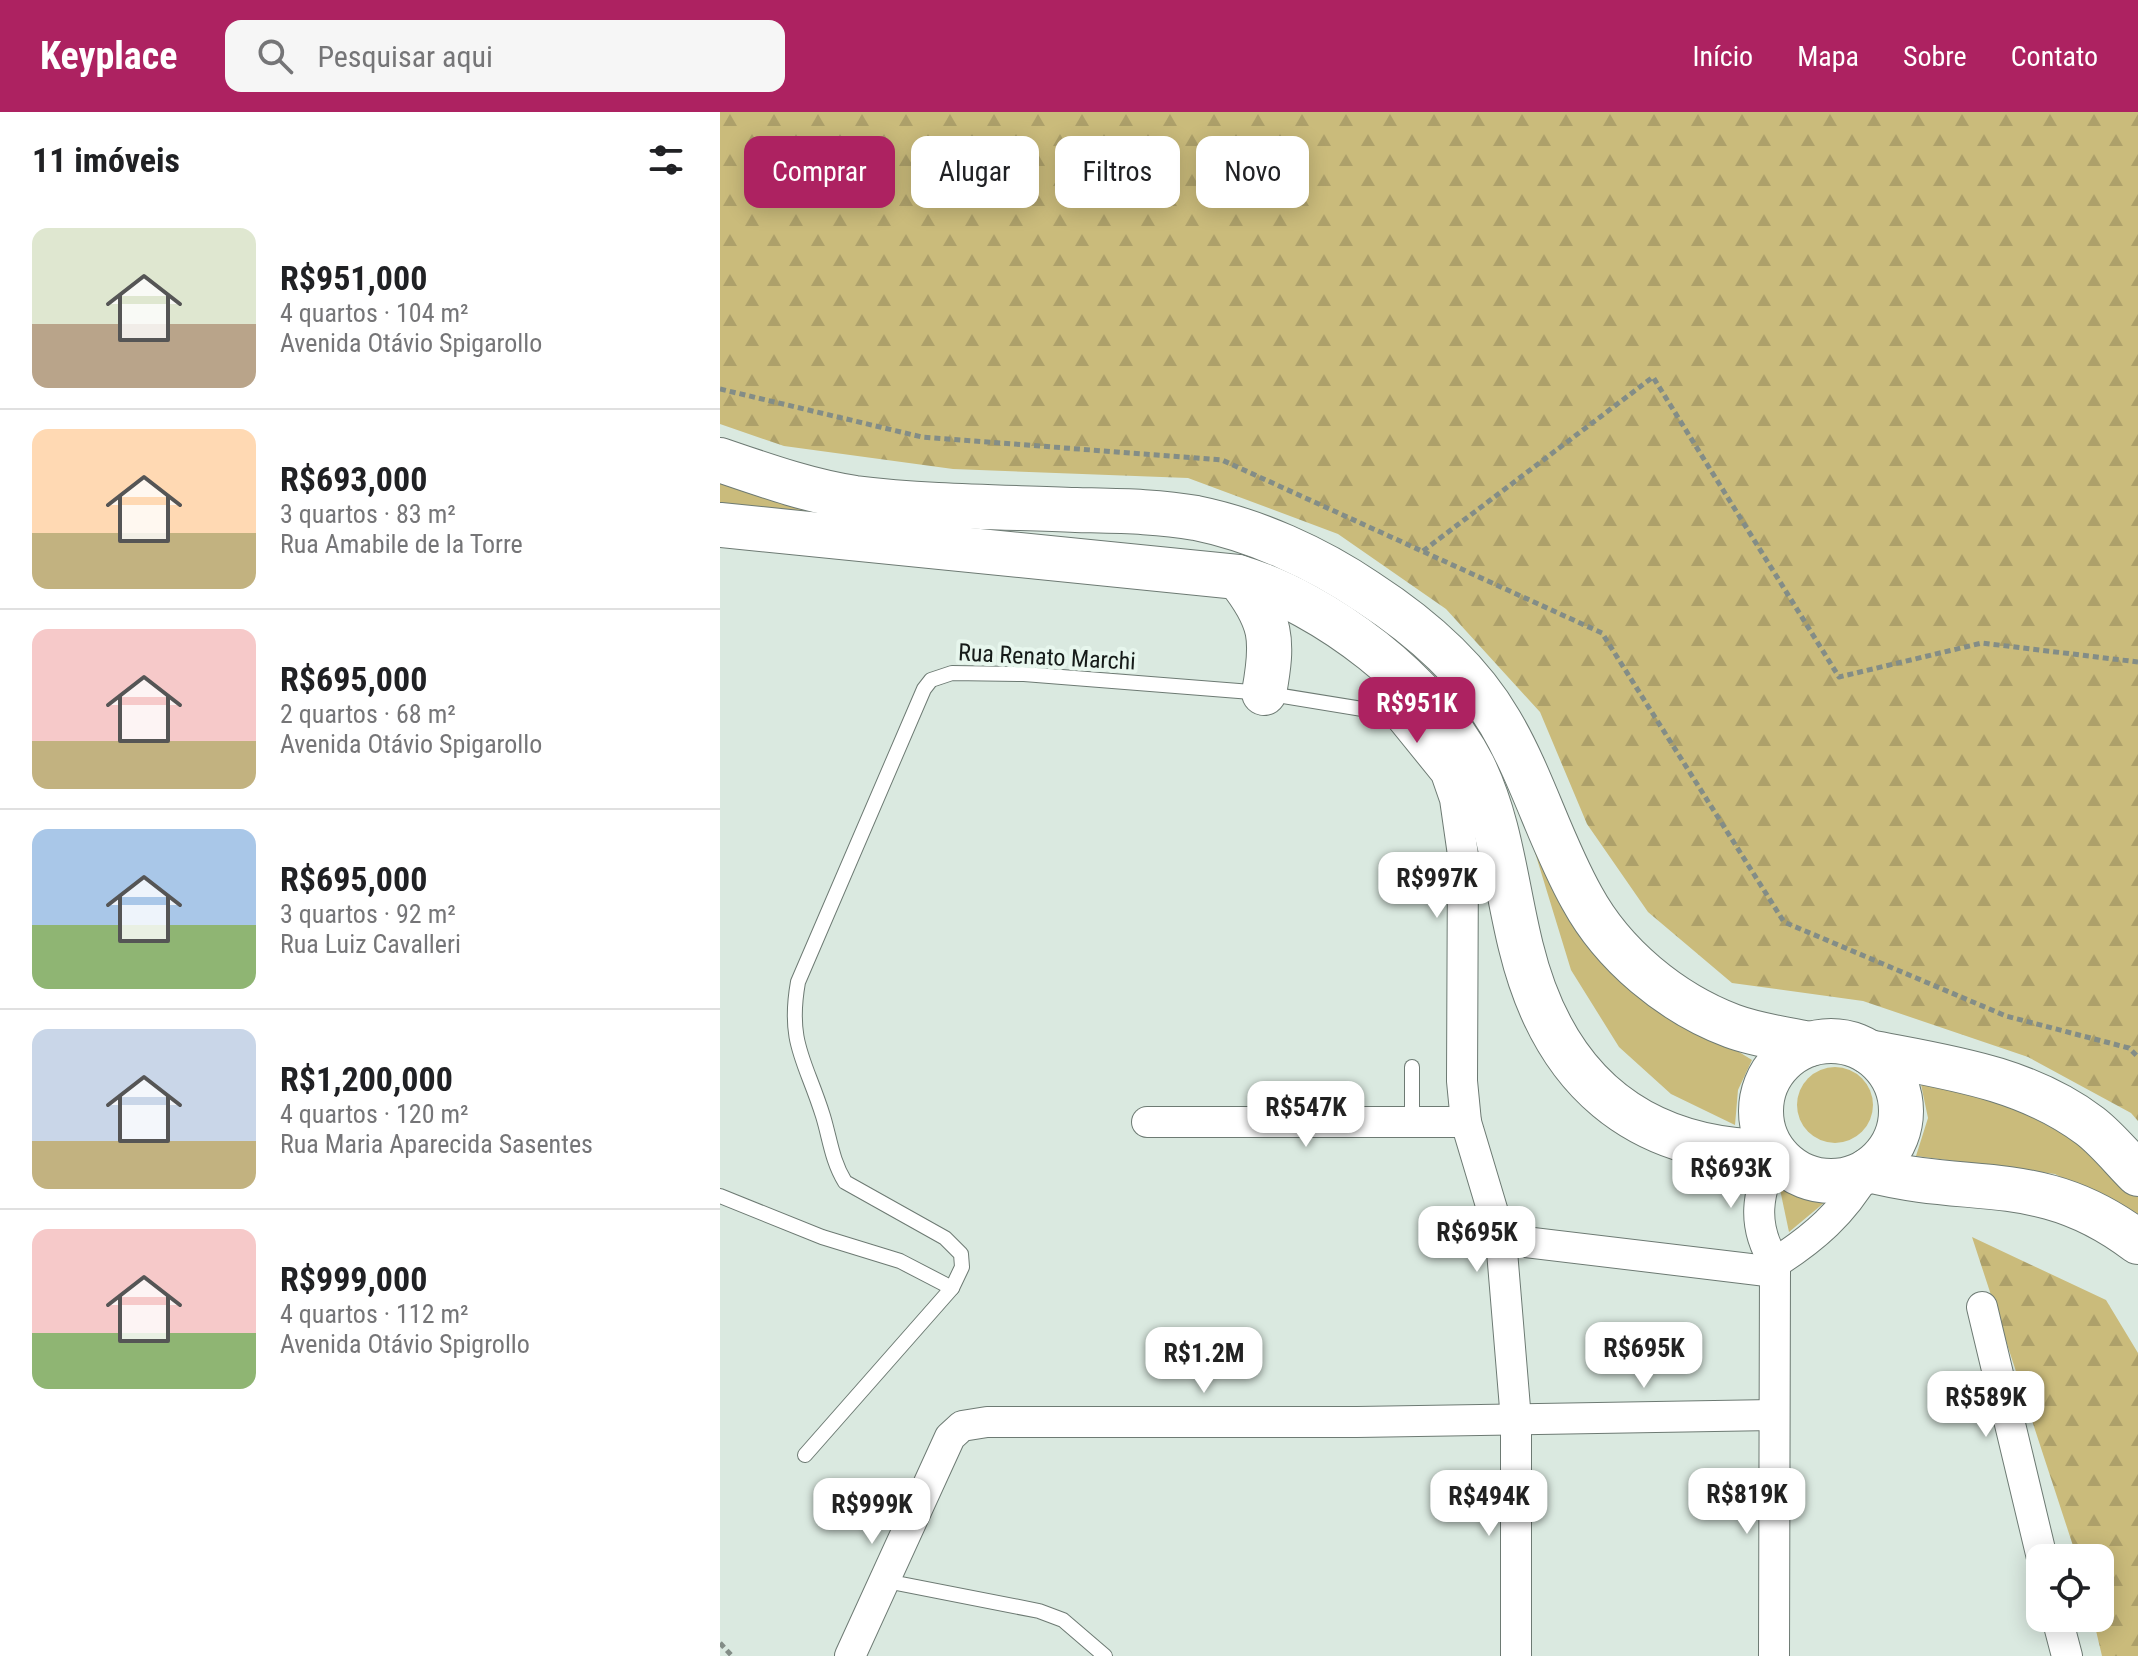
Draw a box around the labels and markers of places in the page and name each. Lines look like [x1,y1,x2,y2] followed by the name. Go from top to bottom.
[1352,677,1482,745] pin: R$951K
[1372,852,1502,920] pin: R$997K
[1241,1081,1371,1149] pin: R$547K
[1666,1142,1796,1210] pin: R$693K
[1412,1206,1542,1274] pin: R$695K
[1579,1322,1709,1390] pin: R$695K
[1139,1327,1269,1395] pin: R$1.2M
[1921,1371,2051,1439] pin: R$589K
[1682,1468,1812,1536] pin: R$819K
[1424,1470,1554,1538] pin: R$494K
[807,1478,937,1546] pin: R$999K

